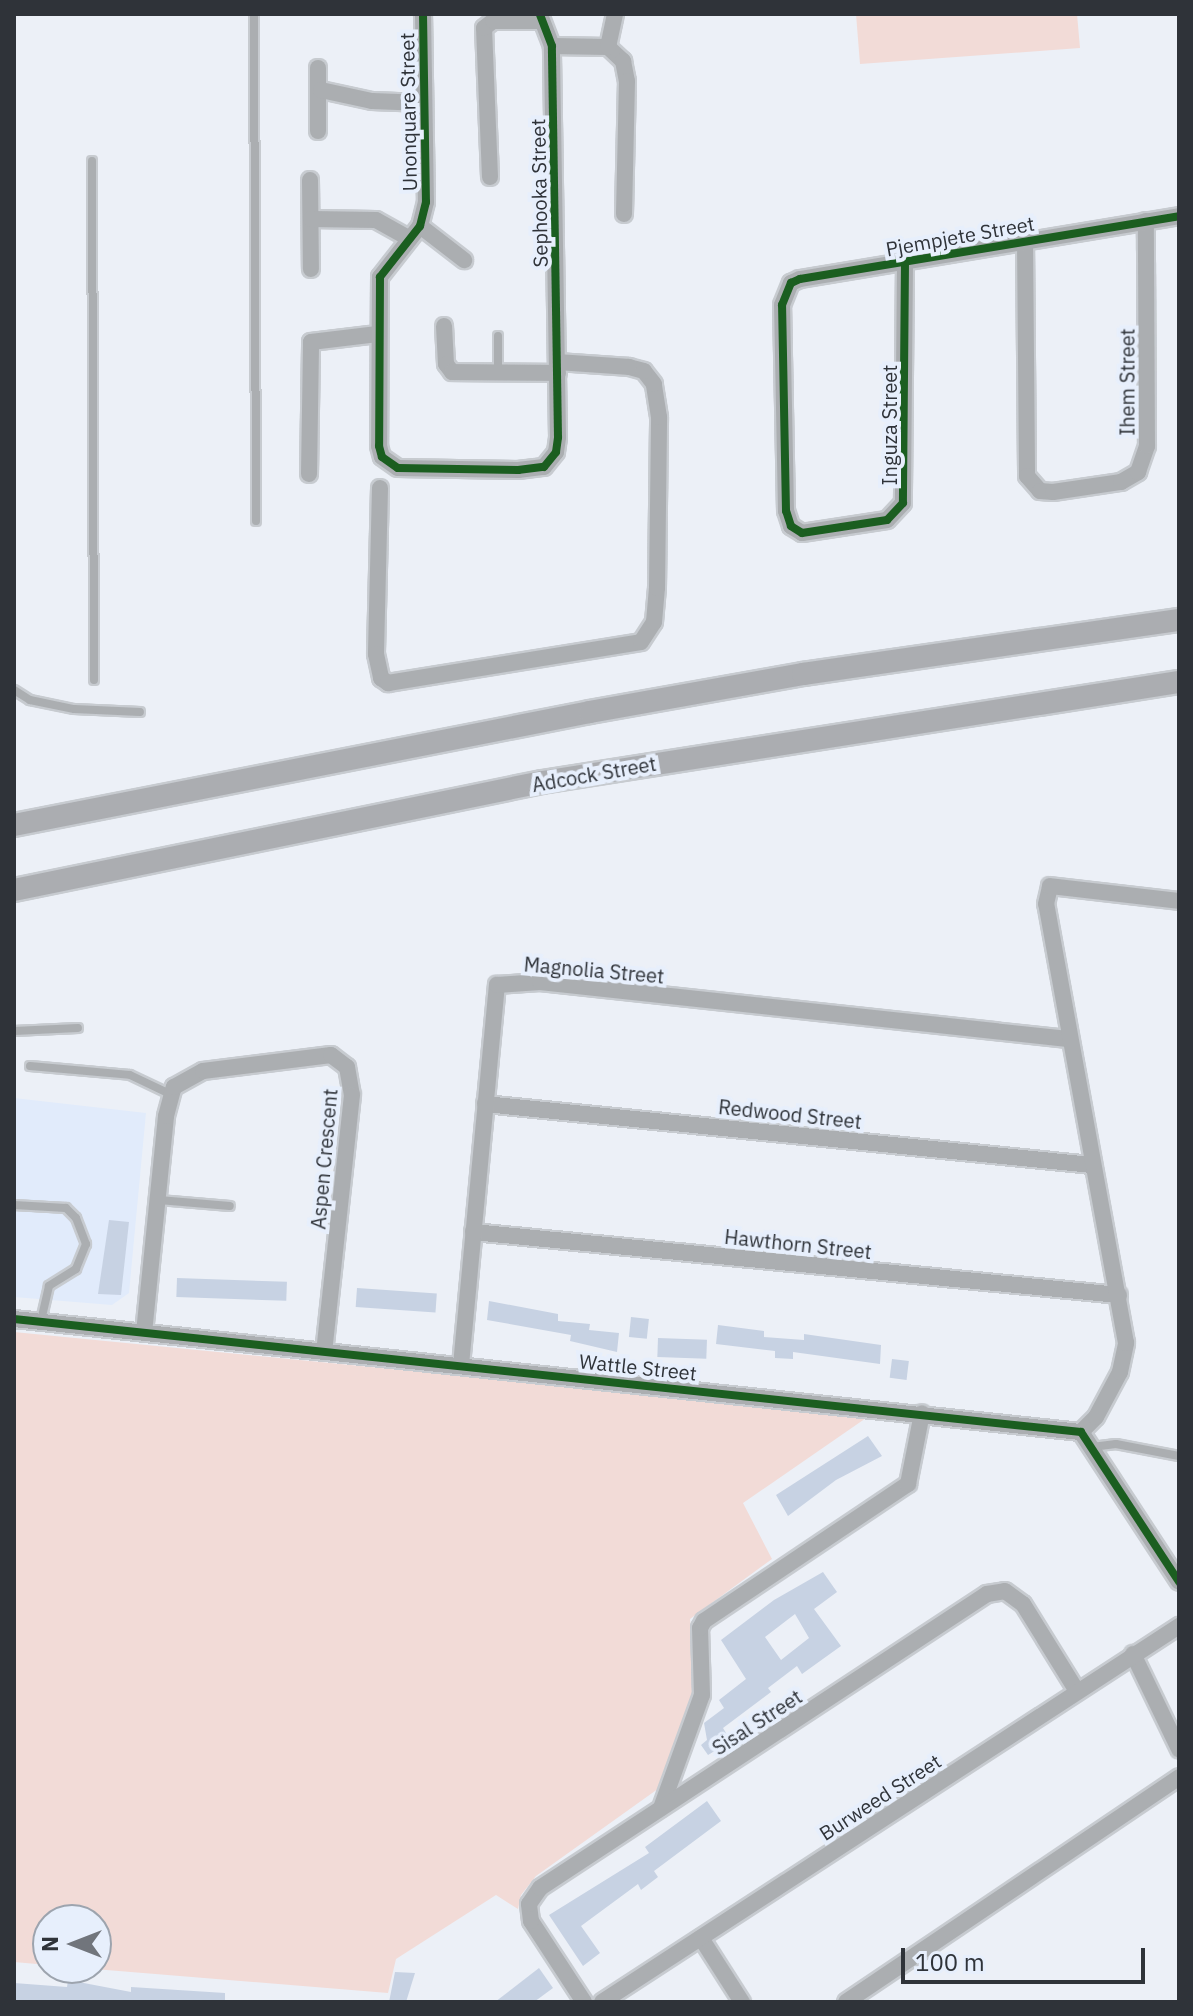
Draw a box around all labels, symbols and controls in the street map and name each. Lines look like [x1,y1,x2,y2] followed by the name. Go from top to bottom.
[395,32,421,192] street label: Unonquare Street
[526,118,552,268] street label: Sephooka Street
[884,211,1036,261] street label: Pjempjete Street
[1115,328,1139,436] street label: Ihem Street
[877,365,901,485] street label: Inguza Street
[530,751,658,797] street label: Adcock Street
[523,952,665,988] street label: Magnolia Street
[306,1088,342,1230] street label: Aspen Crescent
[717,1095,863,1133] street label: Redwood Street
[723,1224,873,1264] street label: Hawthorn Street
[578,1349,698,1385] street label: Wattle Street
[708,1684,806,1760] street label: Sisal Street
[815,1749,945,1845] street label: Burweed Street
[32,1904,112,1984] north arrow
[905,1932,1149,1982] scale bar
[35,1936,64,1952] text: N
[915,1946,985,1978] text: 100 m

